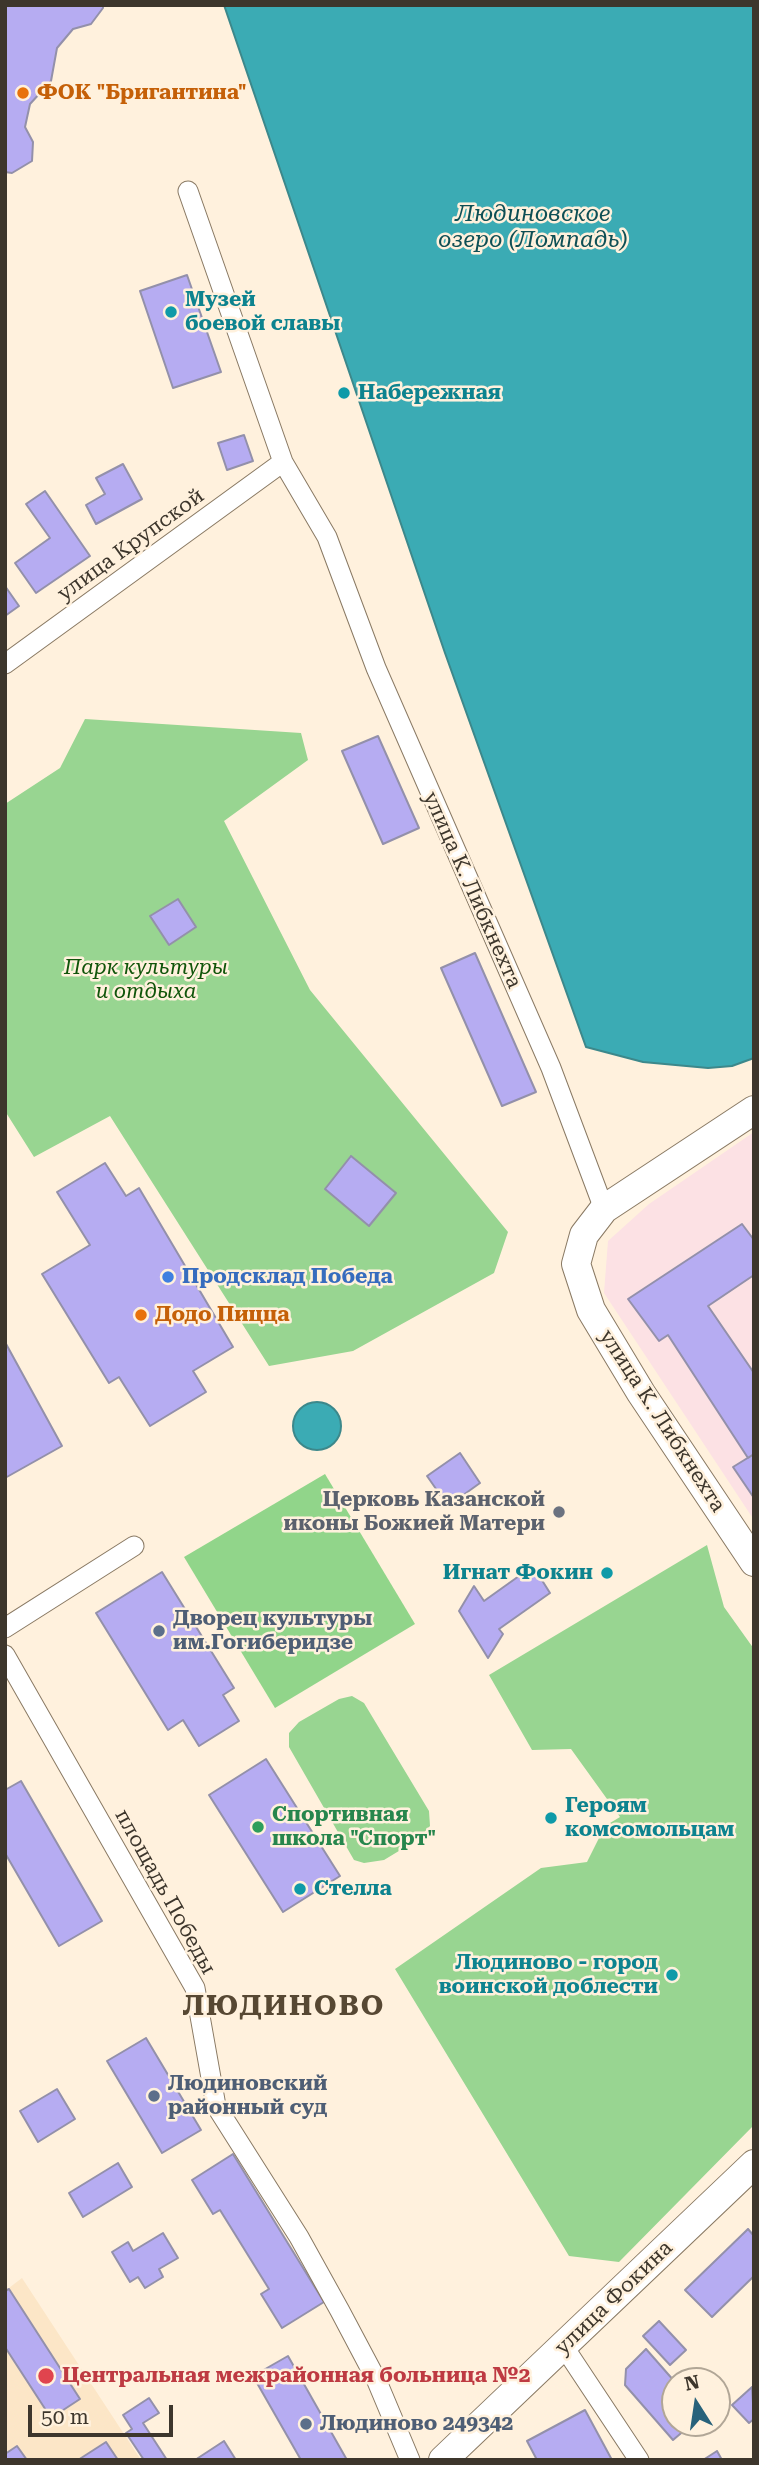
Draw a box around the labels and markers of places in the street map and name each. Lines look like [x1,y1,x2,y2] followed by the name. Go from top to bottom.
[37,80,247,106] place label: ФОК "Бригантина"
[15,85,31,101] marker: ФОК "Бригантина"
[185,287,340,337] place label: Музей боевой славы
[163,304,179,320] marker: Музей боевой славы
[358,380,501,406] place label: Набережная
[336,385,352,401] marker: Набережная
[182,1264,393,1290] place label: Продсклад Победа
[160,1269,176,1285] marker: Продсклад Победа
[155,1302,290,1328] place label: Додо Пицца
[133,1307,149,1323] marker: Додо Пицца
[284,1487,545,1537] place label: Церковь Казанской иконы Божией Матери
[551,1504,567,1520] marker: Церковь Казанской иконы Божией Матери
[443,1560,593,1586] place label: Игнат Фокин
[599,1565,615,1581] marker: Игнат Фокин
[173,1606,372,1656] place label: Дворец культуры им.Гогиберидзе
[151,1623,167,1639] marker: Дворец культуры им.Гогиберидзе
[565,1793,734,1843] place label: Героям комсомольцам
[272,1802,436,1852] place label: Спортивная школа "Спорт"
[543,1810,559,1826] marker: Героям комсомольцам
[250,1819,266,1835] marker: Спортивная школа "Спорт"
[314,1876,392,1902] place label: Стелла
[292,1881,308,1897] marker: Стелла
[439,1950,658,2000] place label: Людиново - город воинской доблести
[664,1967,680,1983] marker: Людиново - город воинской доблести
[168,2071,327,2121] place label: Людиновский районный суд
[146,2088,162,2104] marker: Людиновский районный суд
[62,2363,530,2389] place label: Центральная межрайонная больница №2
[36,2366,56,2386] marker: Центральная межрайонная больница №2
[320,2411,513,2437] place label: Людиново 249342
[298,2416,314,2432] marker: Людиново 249342

